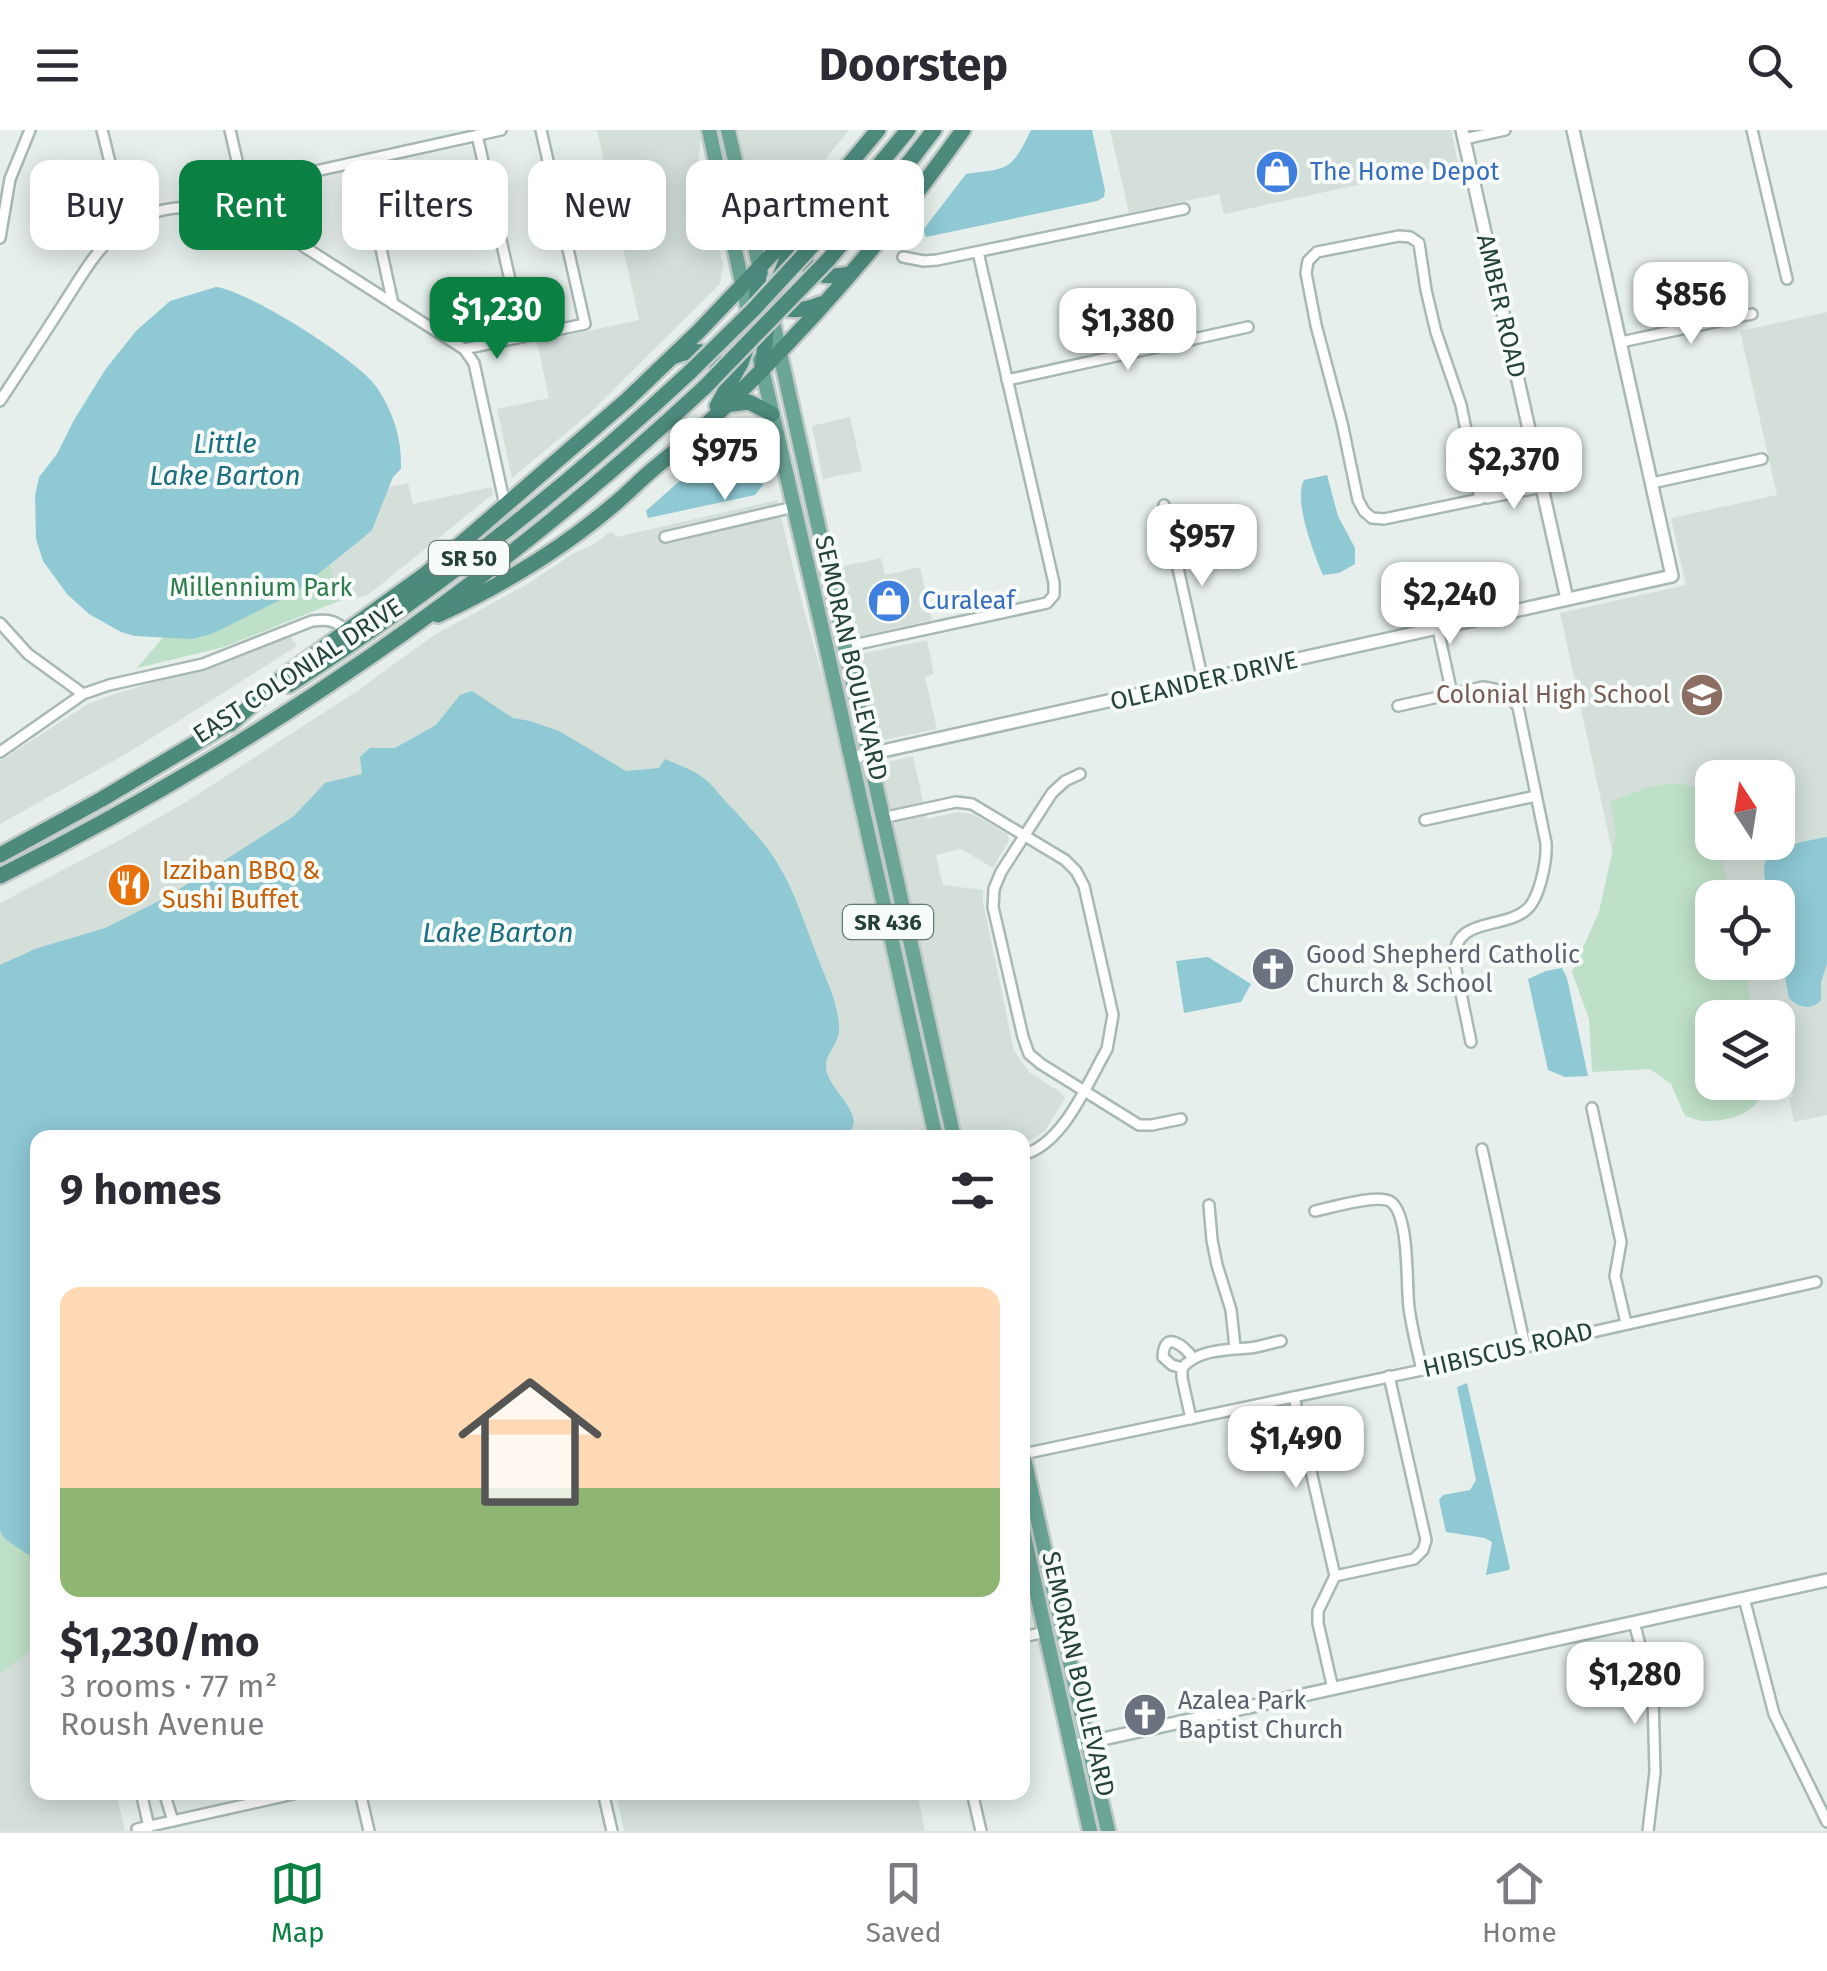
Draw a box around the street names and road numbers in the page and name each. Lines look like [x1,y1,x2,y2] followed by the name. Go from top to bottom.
[1470,231,1532,381] street label: AMBER ROAD
[808,533,894,783] street label: SEMORAN BOULEVARD
[429,541,509,575] road number: SR 50
[188,592,408,750] street label: EAST COLONIAL DRIVE
[1107,645,1301,717] street label: OLEANDER DRIVE
[843,905,933,939] road number: SR 436
[1420,1316,1596,1384] street label: HIBISCUS ROAD
[1035,1549,1121,1799] street label: SEMORAN BOULEVARD

